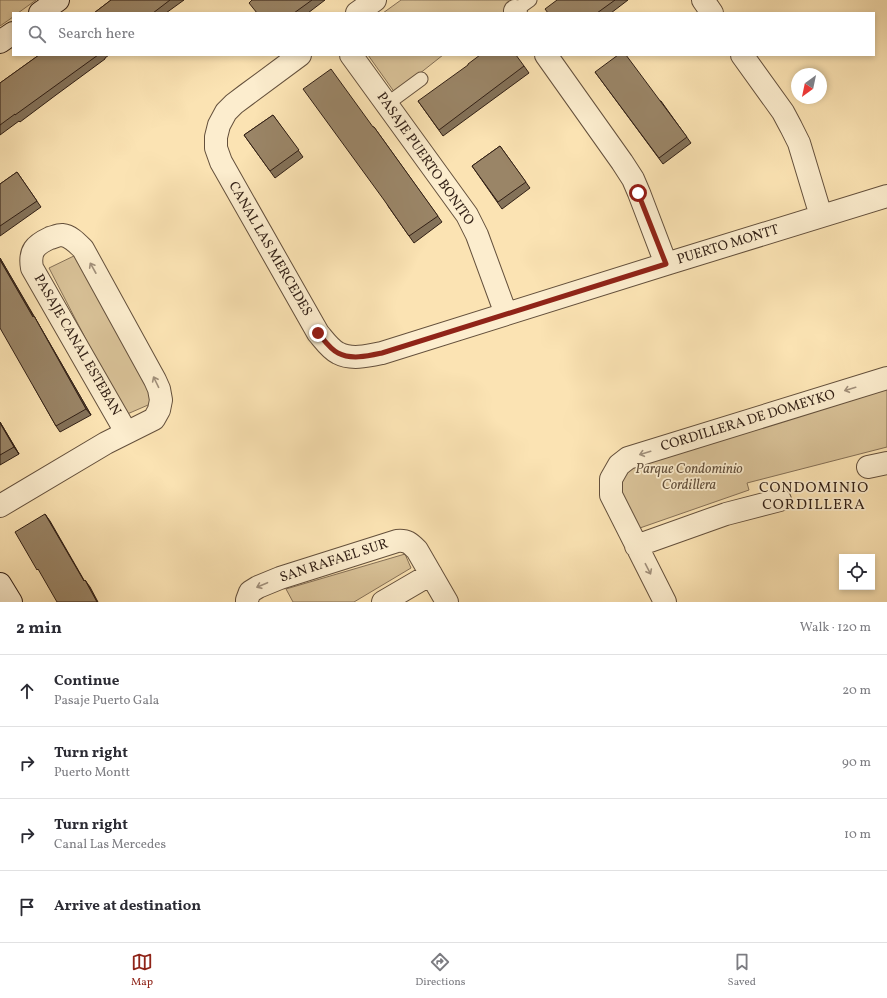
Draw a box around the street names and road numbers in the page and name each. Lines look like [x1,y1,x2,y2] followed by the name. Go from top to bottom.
[372,89,478,229] street label: PASAJE PUERTO BONITO
[224,178,316,320] street label: CANAL LAS MERCEDES
[675,220,781,270] street label: PUERTO MONTT
[29,271,125,419] street label: PASAJE CANAL ESTEBAN
[659,385,837,457] street label: CORDILLERA DE DOMEYKO
[277,534,391,587] street label: SAN RAFAEL SUR

